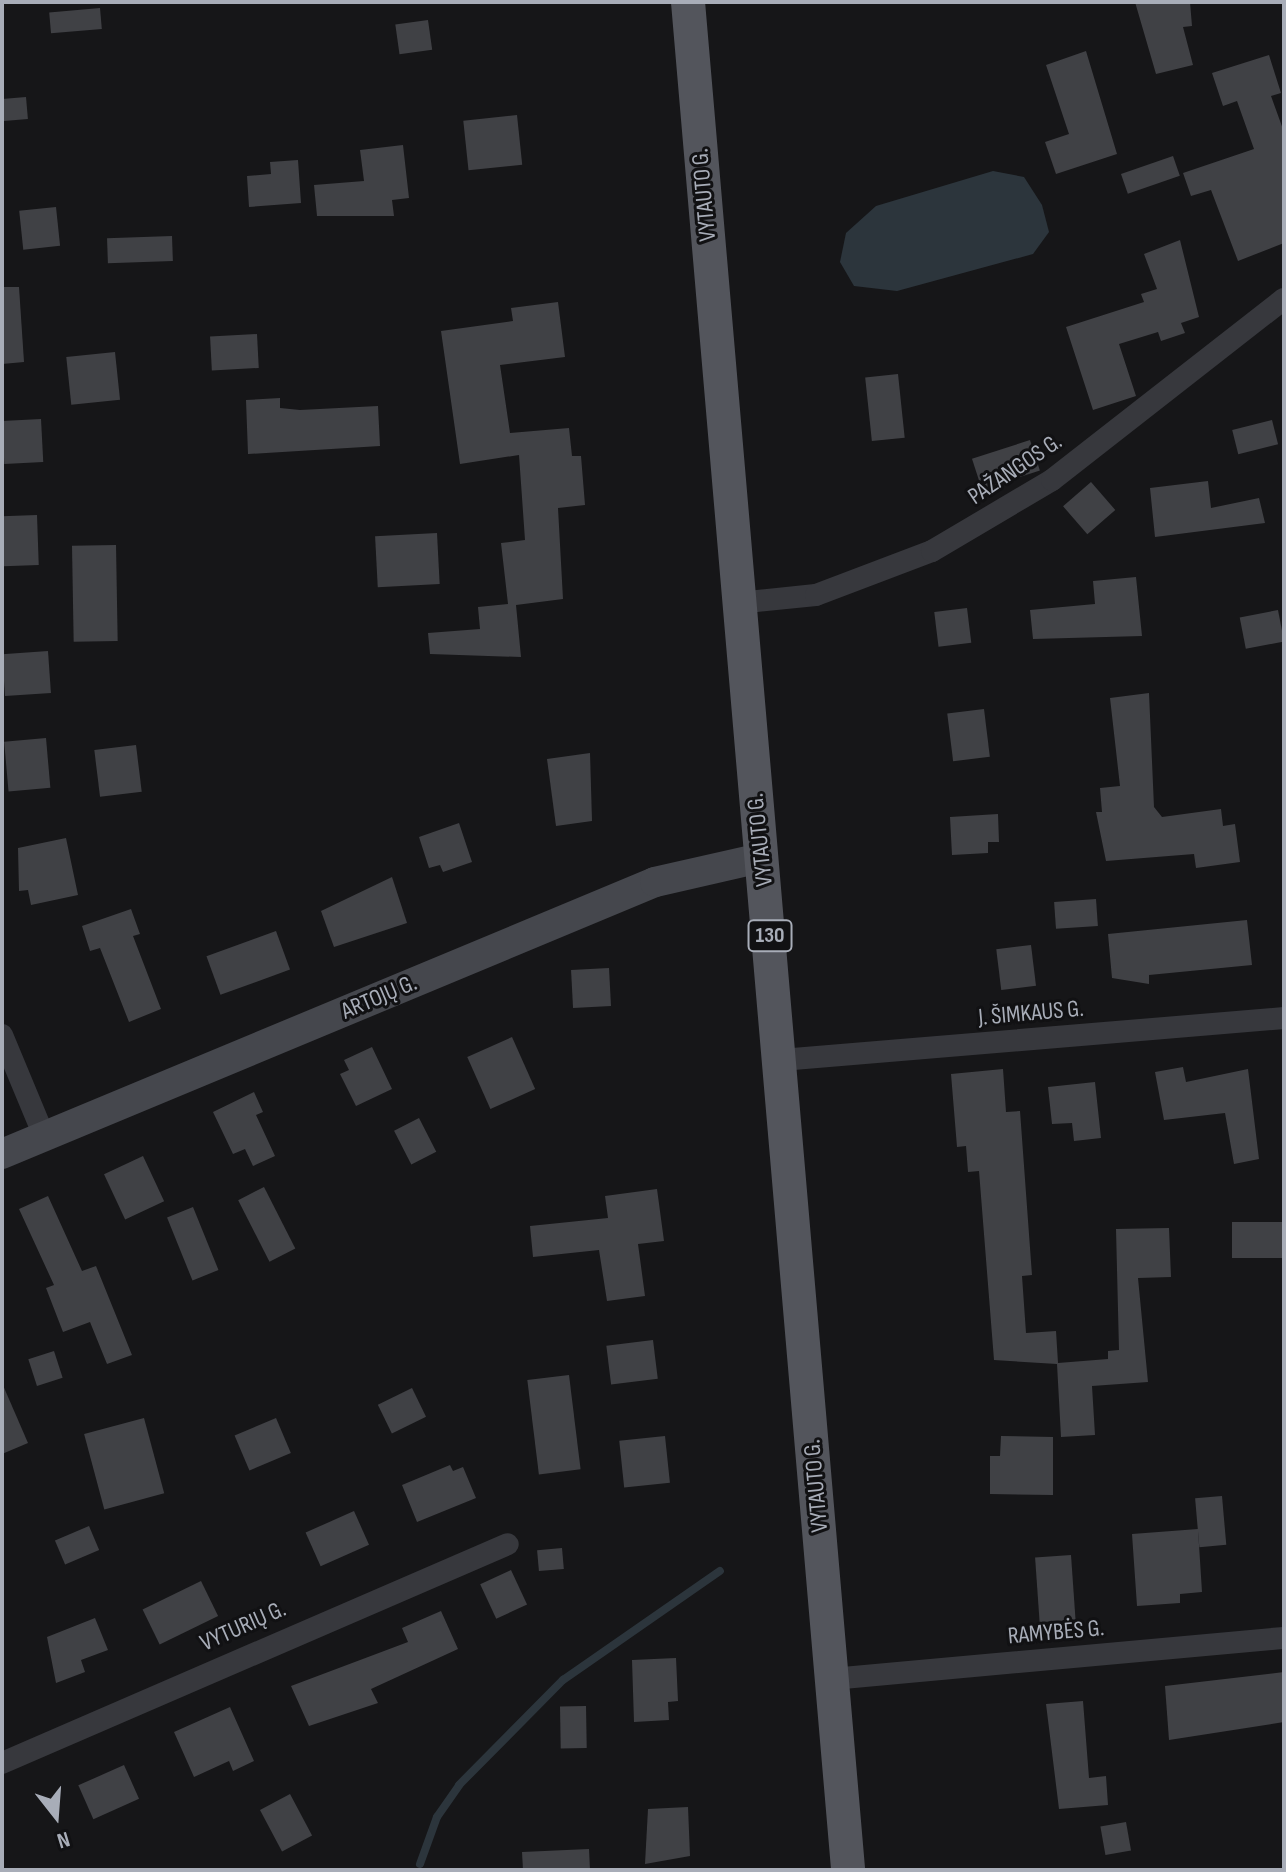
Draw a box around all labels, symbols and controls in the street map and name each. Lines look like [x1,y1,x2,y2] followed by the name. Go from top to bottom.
[686,147,722,243] street label: VYTAUTO G.
[963,427,1067,511] street label: PAŽANGOS G.
[741,792,779,888] street label: VYTAUTO G.
[746,918,794,954] road number: 130
[337,968,421,1026] street label: ARTOJŲ G.
[977,994,1085,1032] street label: J. ŠIMKAUS G.
[798,1438,834,1534] street label: VYTAUTO G.
[196,1594,290,1658] street label: VYTURIŲ G.
[1007,1613,1105,1651] street label: RAMYBĖS G.
[16,1776,96,1856] north arrow
[54,1825,73,1854] text: N

